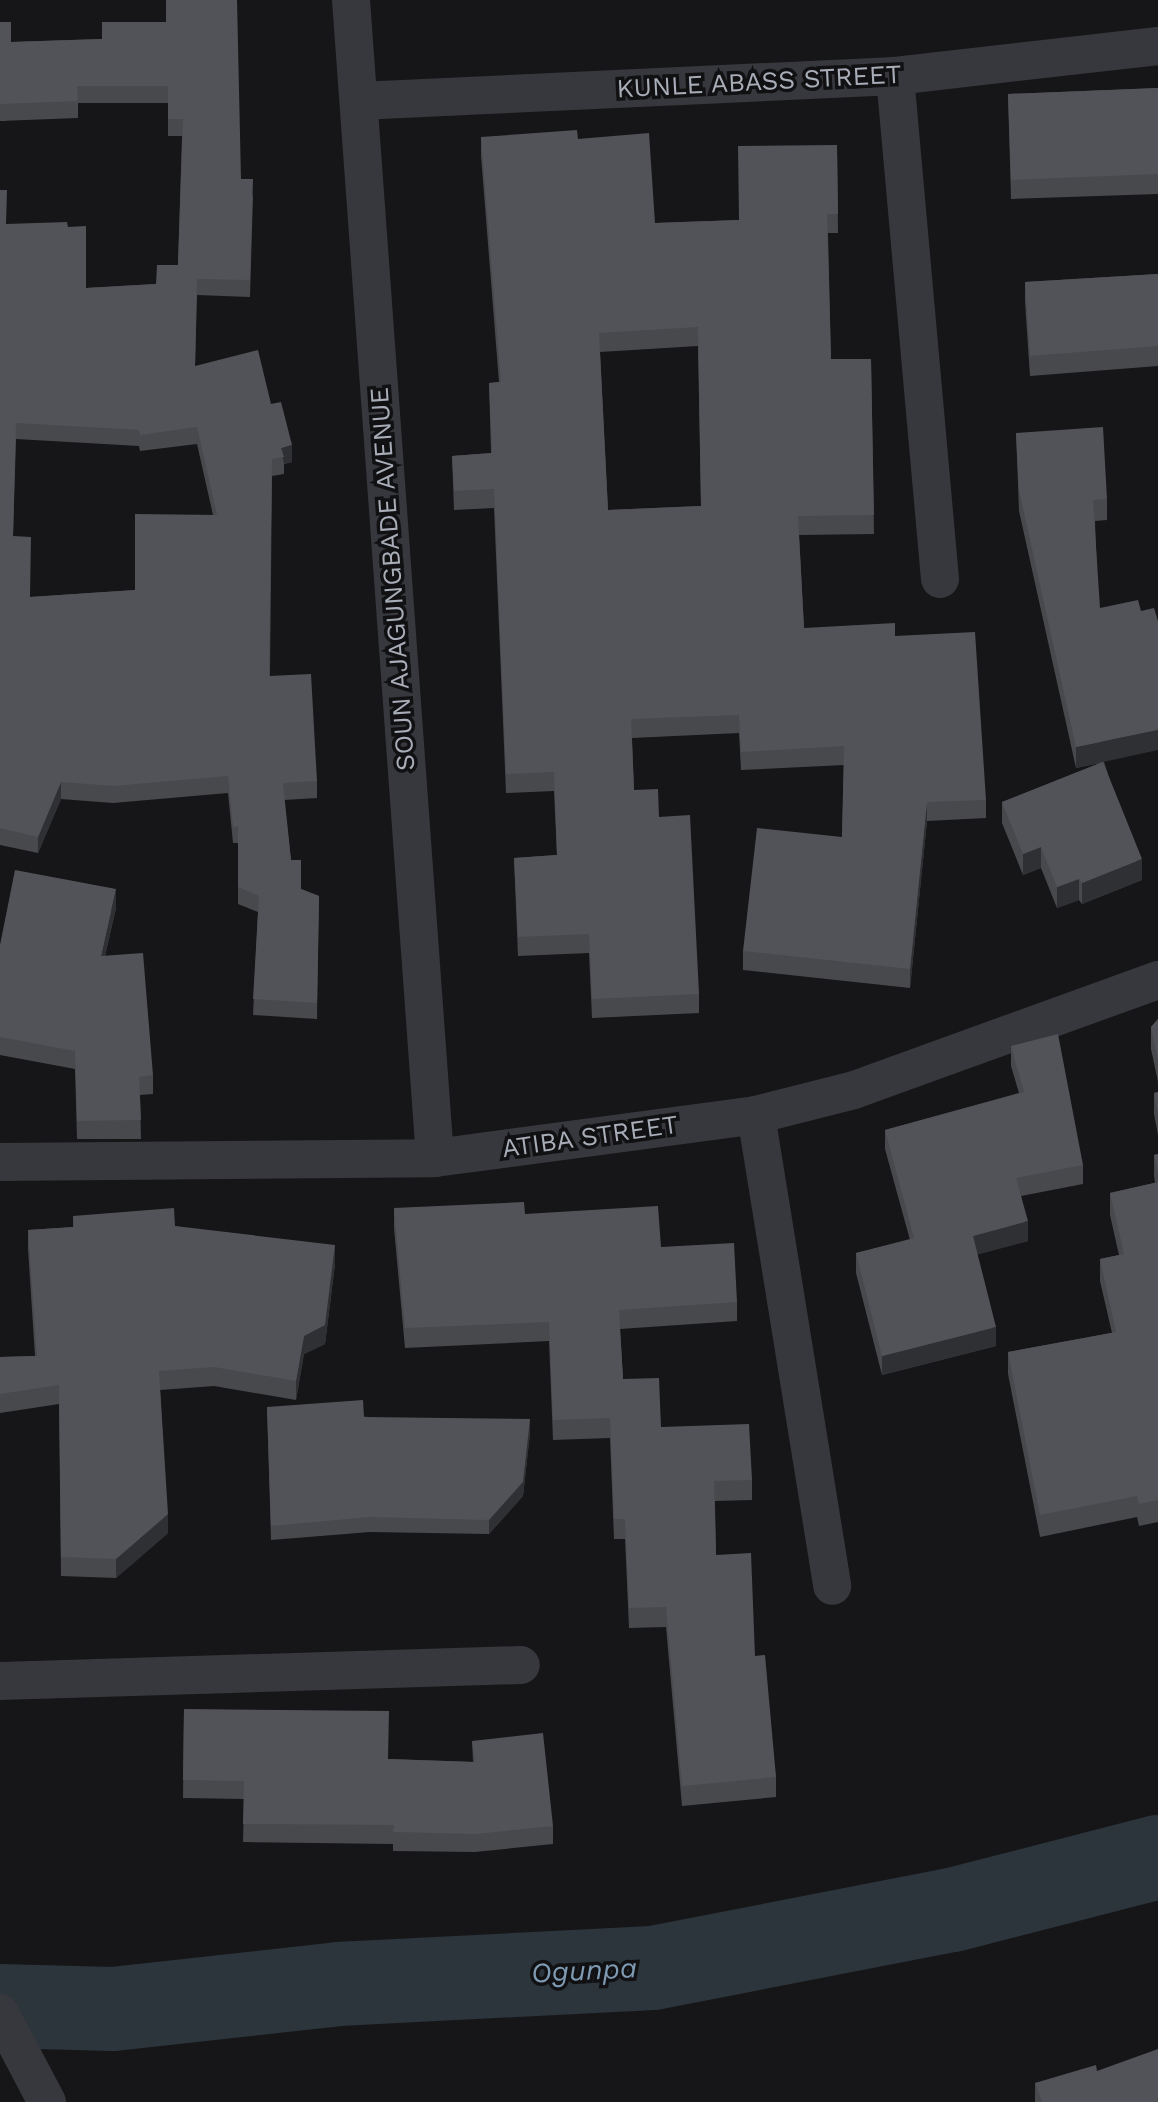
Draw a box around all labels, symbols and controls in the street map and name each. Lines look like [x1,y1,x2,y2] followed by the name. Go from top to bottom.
[615,59,903,105] street label: KUNLE ABASS STREET
[364,385,422,773] street label: SOUN AJAGUNGBADE AVENUE
[499,1109,681,1165] street label: ATIBA STREET
[530,1951,638,1991] water label: Ogunpa

